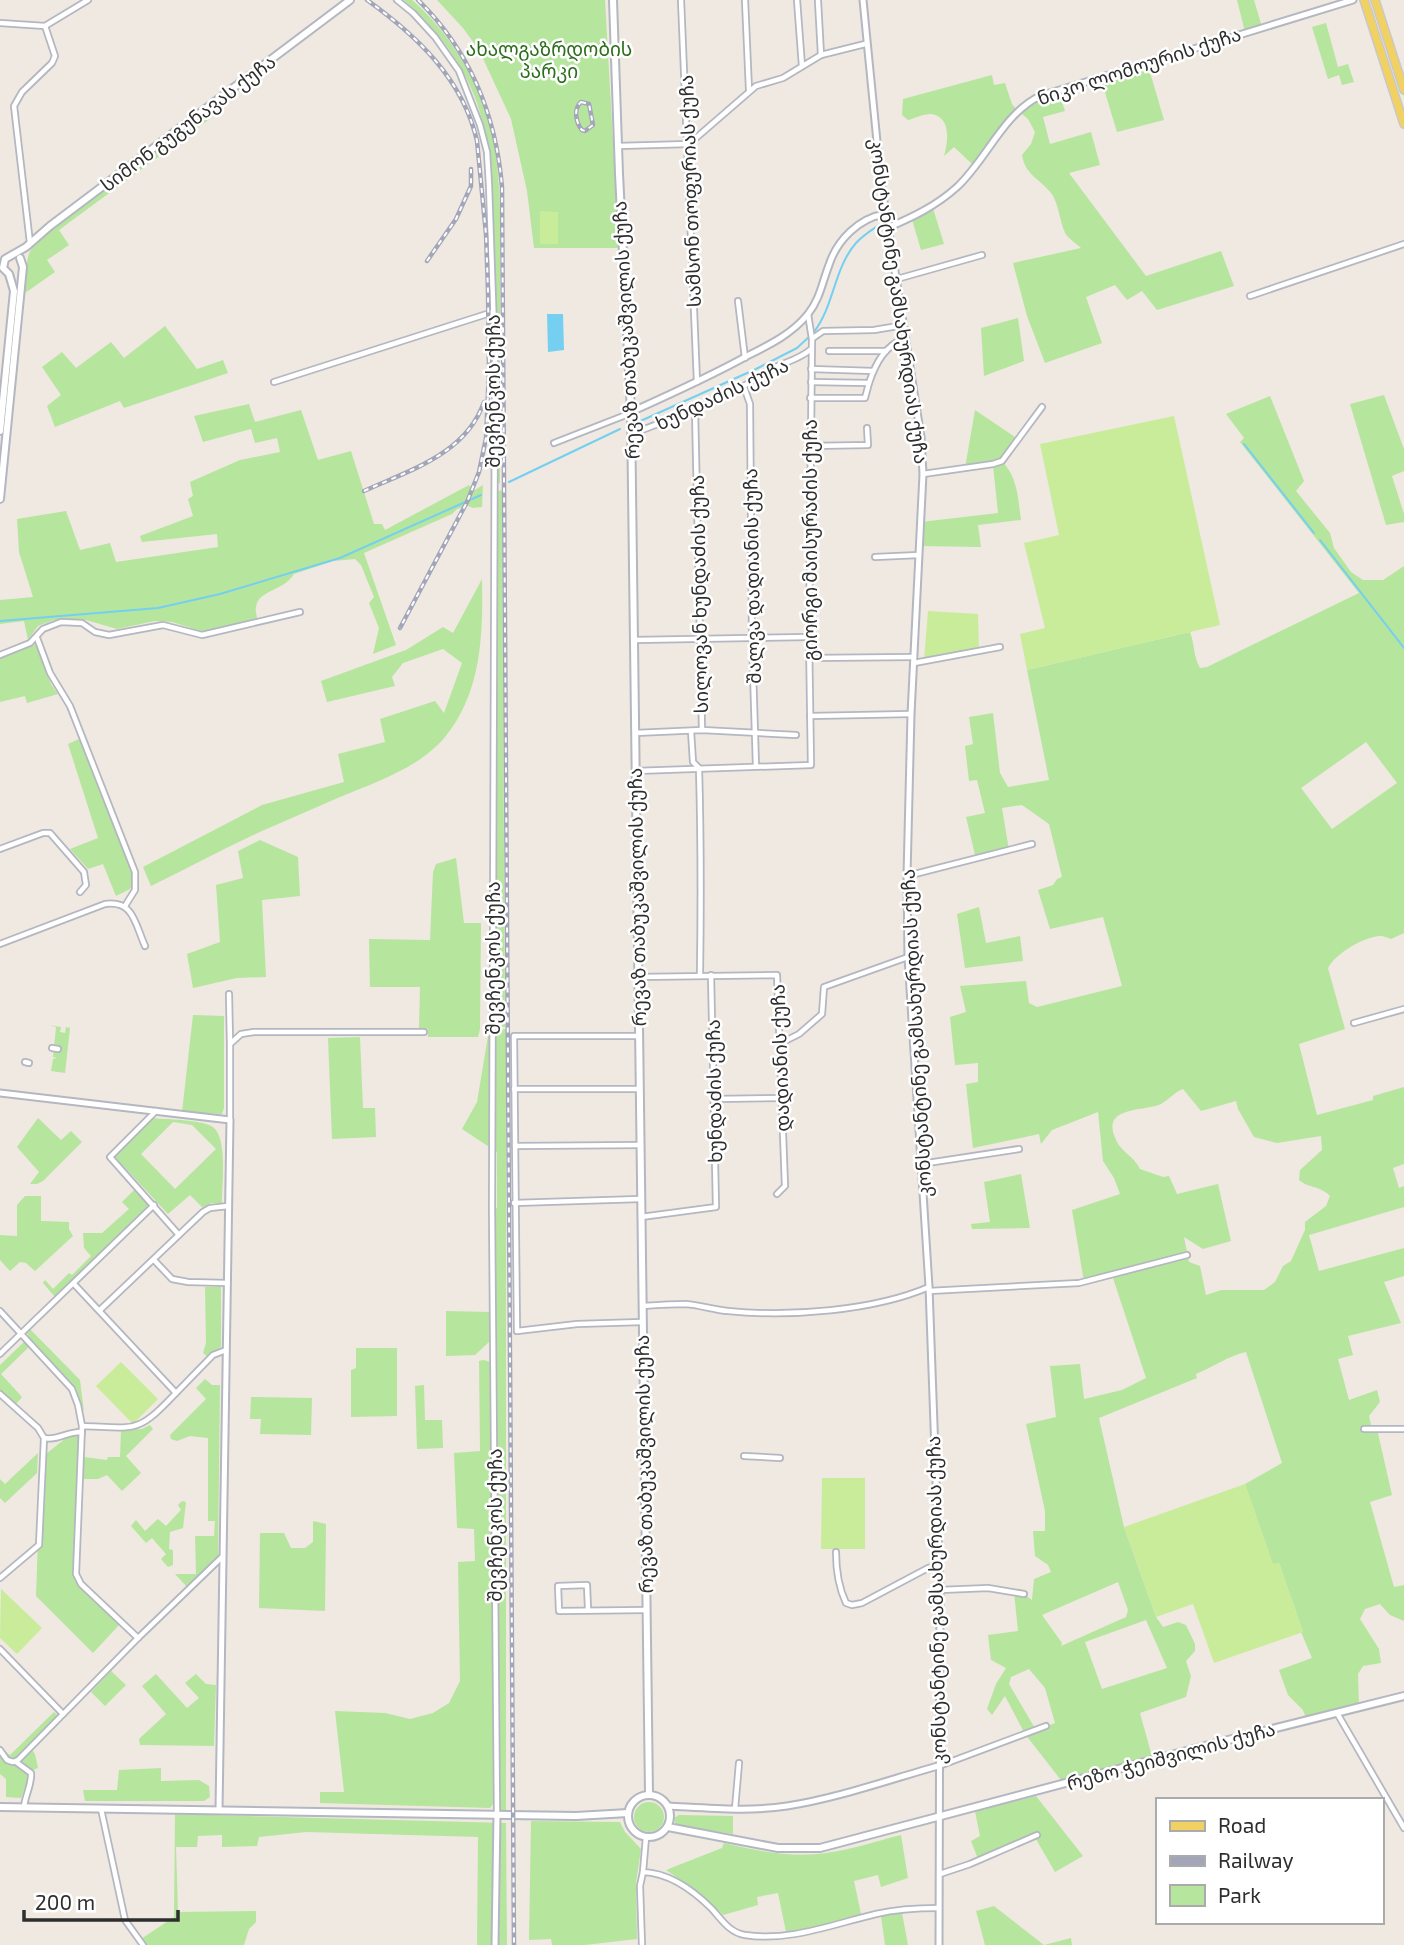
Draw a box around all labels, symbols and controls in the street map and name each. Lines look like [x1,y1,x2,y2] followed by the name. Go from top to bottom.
[1034,22,1244,111] street label: ნიკო ლომოურის ქუჩა
[466,37,632,83] park label: ახალგაზრდობის პარკი
[96,49,280,197] street label: სიმონ გუგუნავას ქუჩა
[674,74,706,308] street label: სამსონ თოფურიას ქუჩა
[863,137,934,466] street label: კონსტანტინე გამსახურდიას ქუჩა
[607,200,646,460] street label: რევაზ თაბუკაშვილის ქუჩა
[481,314,505,468] street label: შევჩენკოს ქუჩა
[652,353,793,436] street label: ხუნდაძის ქუჩა
[798,419,822,661] street label: გიორგი მაისურაძის ქუჩა
[738,468,767,684] street label: შალვა დადიანის ქუჩა
[685,474,714,714] street label: სილოვან ხუნდაძის ქუჩა
[623,767,652,1027] street label: რევაზ თაბუკაშვილის ქუჩა
[895,868,938,1198] street label: კონსტანტინე გამსახურდიას ქუჩა
[481,881,505,1035] street label: შევჩენკოს ქუჩა
[765,984,796,1132] street label: დადიანის ქუჩა
[701,1019,728,1163] street label: ხუნდაძის ქუჩა
[630,1334,659,1594] street label: რევაზ თაბუკაშვილის ქუჩა
[921,1435,952,1765] street label: კონსტანტინე გამსახურდიას ქუჩა
[483,1448,507,1602] street label: შევჩენკოს ქუჩა
[1064,1717,1278,1796] street label: რეზო ჭეიშვილის ქუჩა
[1156,1798,1383,1924] legend
[1218,1812,1266,1837] text: Road
[1218,1847,1294,1872] text: Railway
[24,1878,178,1922] scale bar
[1218,1882,1261,1907] text: Park
[35,1889,95,1914] text: 200 m

